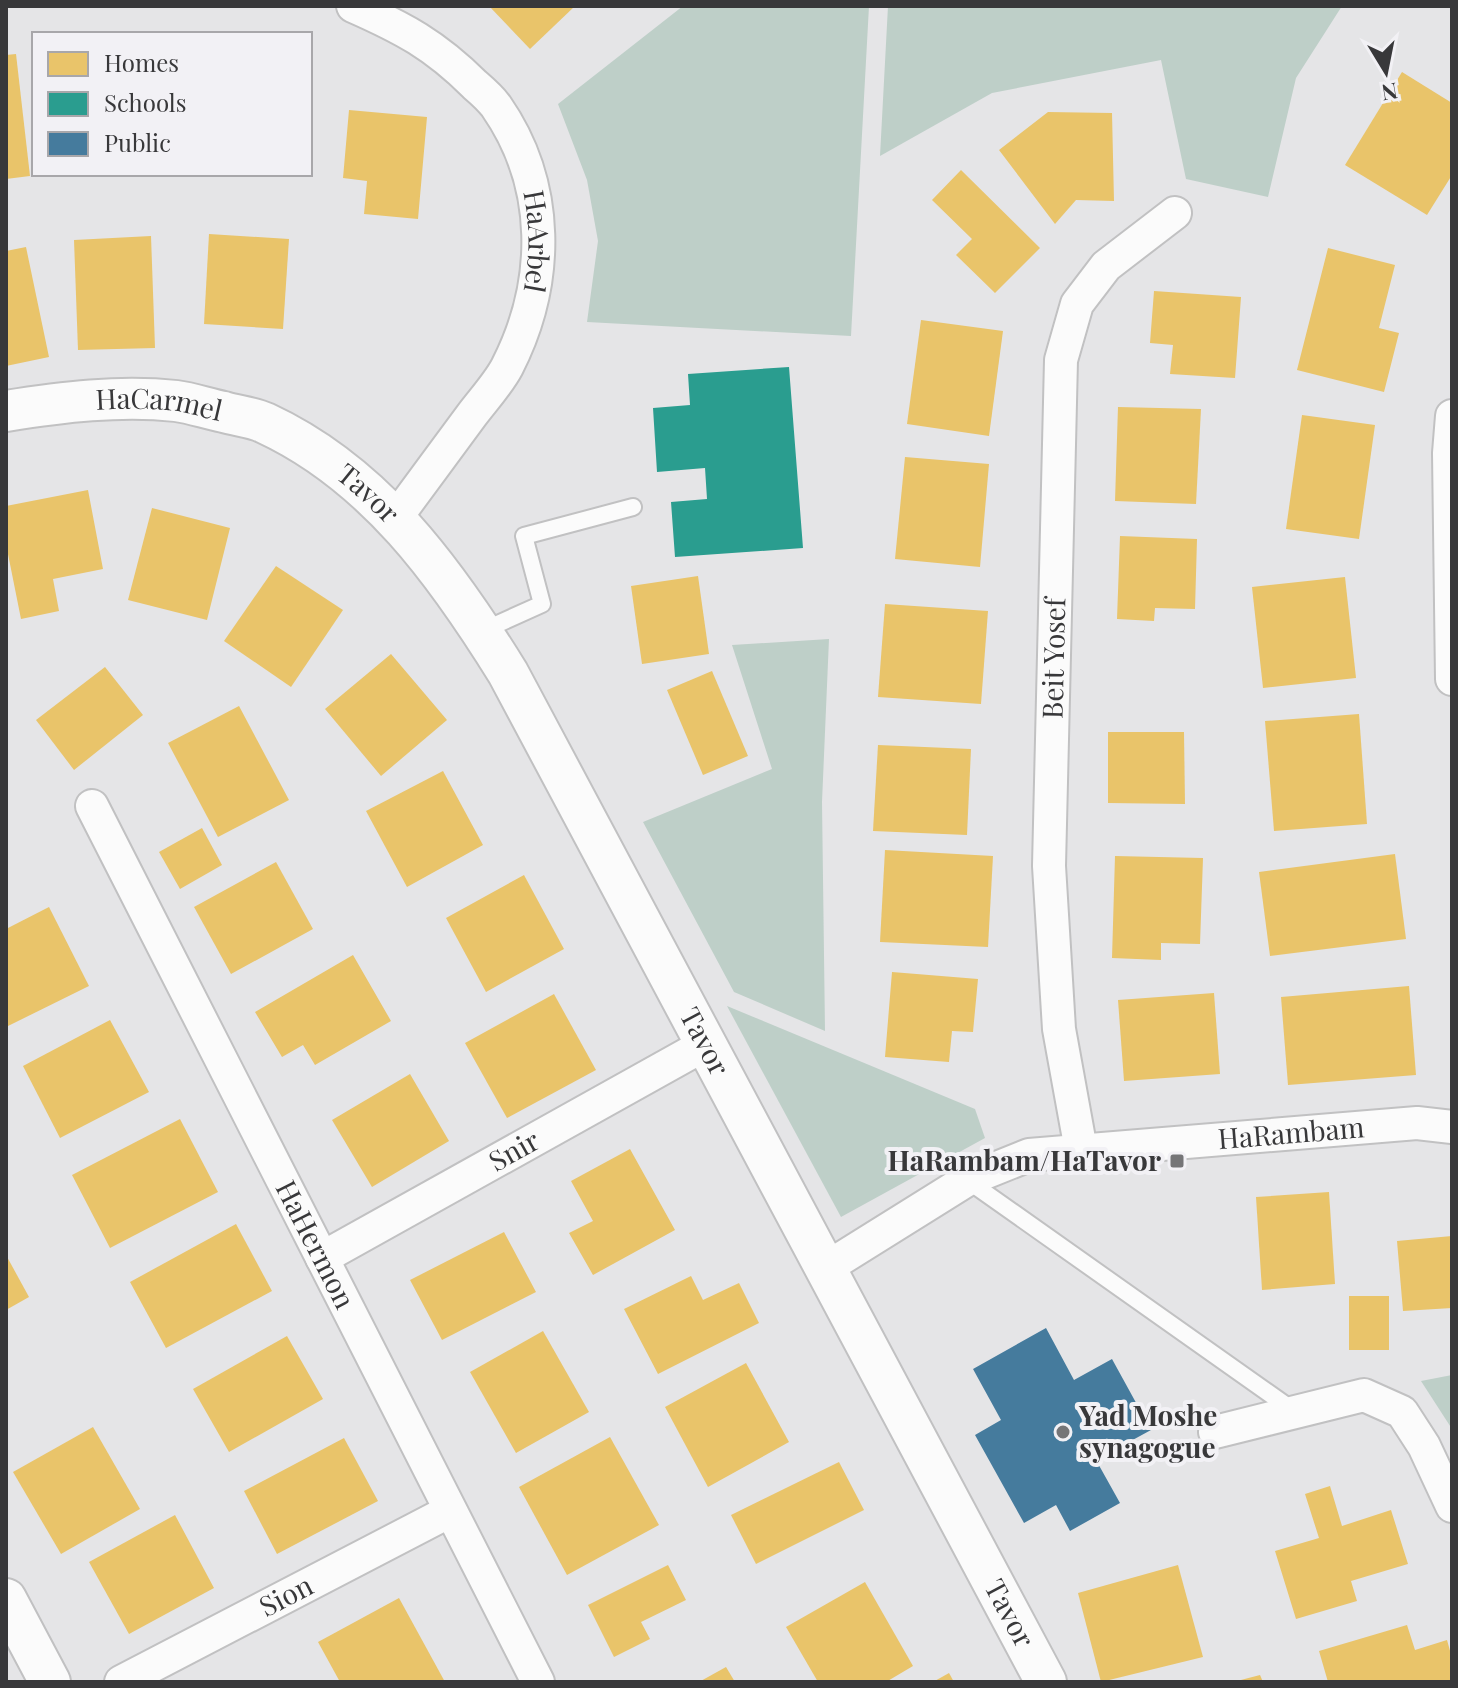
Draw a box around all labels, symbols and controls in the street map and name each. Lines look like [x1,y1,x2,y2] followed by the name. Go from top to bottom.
[32,32,312,176] legend
[1346,32,1426,112] north arrow
[104,46,179,78] text: Homes
[1379,77,1400,109] text: N
[104,86,186,118] text: Schools
[104,126,171,158] text: Public
[516,187,559,296] street label: HaArbel
[94,379,226,428] street label: HaCarmel
[330,454,409,531] street label: Tavor
[1032,594,1072,719] street label: Beit Yosef
[673,1000,739,1082] street label: Tavor
[1216,1107,1366,1156] street label: HaRambam
[481,1120,546,1179] street label: Snir
[888,1141,1161,1178] place label: HaRambam/HaTavor
[1168,1152,1186,1170] marker: HaRambam/HaTavor
[268,1173,365,1314] street label: HaHermon
[1078,1396,1217,1465] place label: Yad Moshe synagogue
[1054,1423,1072,1441] marker: Yad Moshe synagogue
[252,1566,319,1624] street label: Sion
[977,1572,1044,1654] street label: Tavor

